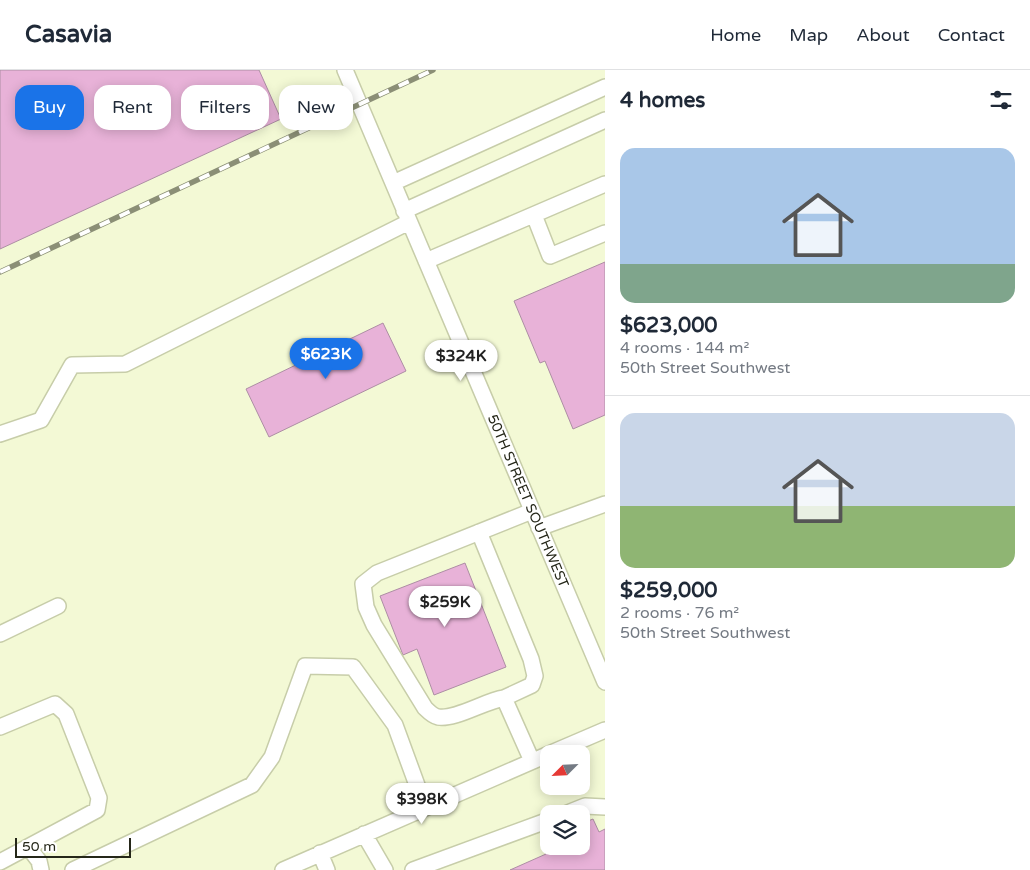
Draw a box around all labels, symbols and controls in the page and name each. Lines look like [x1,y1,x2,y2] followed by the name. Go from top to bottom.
[25,20,112,49] text: Casavia
[710,24,761,46] text: Home
[789,24,828,46] text: Map
[856,24,910,46] text: About
[938,24,1005,46] text: Contact
[15,85,84,130] chip: Buy
[94,85,171,130] chip: Rent
[181,85,269,130] chip: Filters
[279,85,353,130] chip: New
[987,86,1015,114] icon: filters
[620,88,705,113] text: 4 homes
[773,180,863,270] icon: home
[620,313,718,338] text: $623,000
[291,338,361,380] pin: $623K
[620,338,749,358] text: 4 rooms · 144 m²
[426,340,496,382] pin: $324K
[301,344,351,364] text: $623K
[436,346,486,366] text: $324K
[620,358,790,378] text: 50th Street Southwest
[484,412,572,591] street label: 50TH STREET SOUTHWEST
[773,446,863,536] icon: home
[620,578,718,603] text: $259,000
[410,586,480,628] pin: $259K
[420,592,470,612] text: $259K
[620,603,739,623] text: 2 rooms · 76 m²
[620,623,790,643] text: 50th Street Southwest
[540,745,590,795] north arrow
[540,745,590,855] map controls
[387,782,457,825] pin: $398K
[397,789,447,809] text: $398K
[540,805,590,855] button: layers
[15,835,131,858] scale bar
[22,838,56,855] text: 50 m

